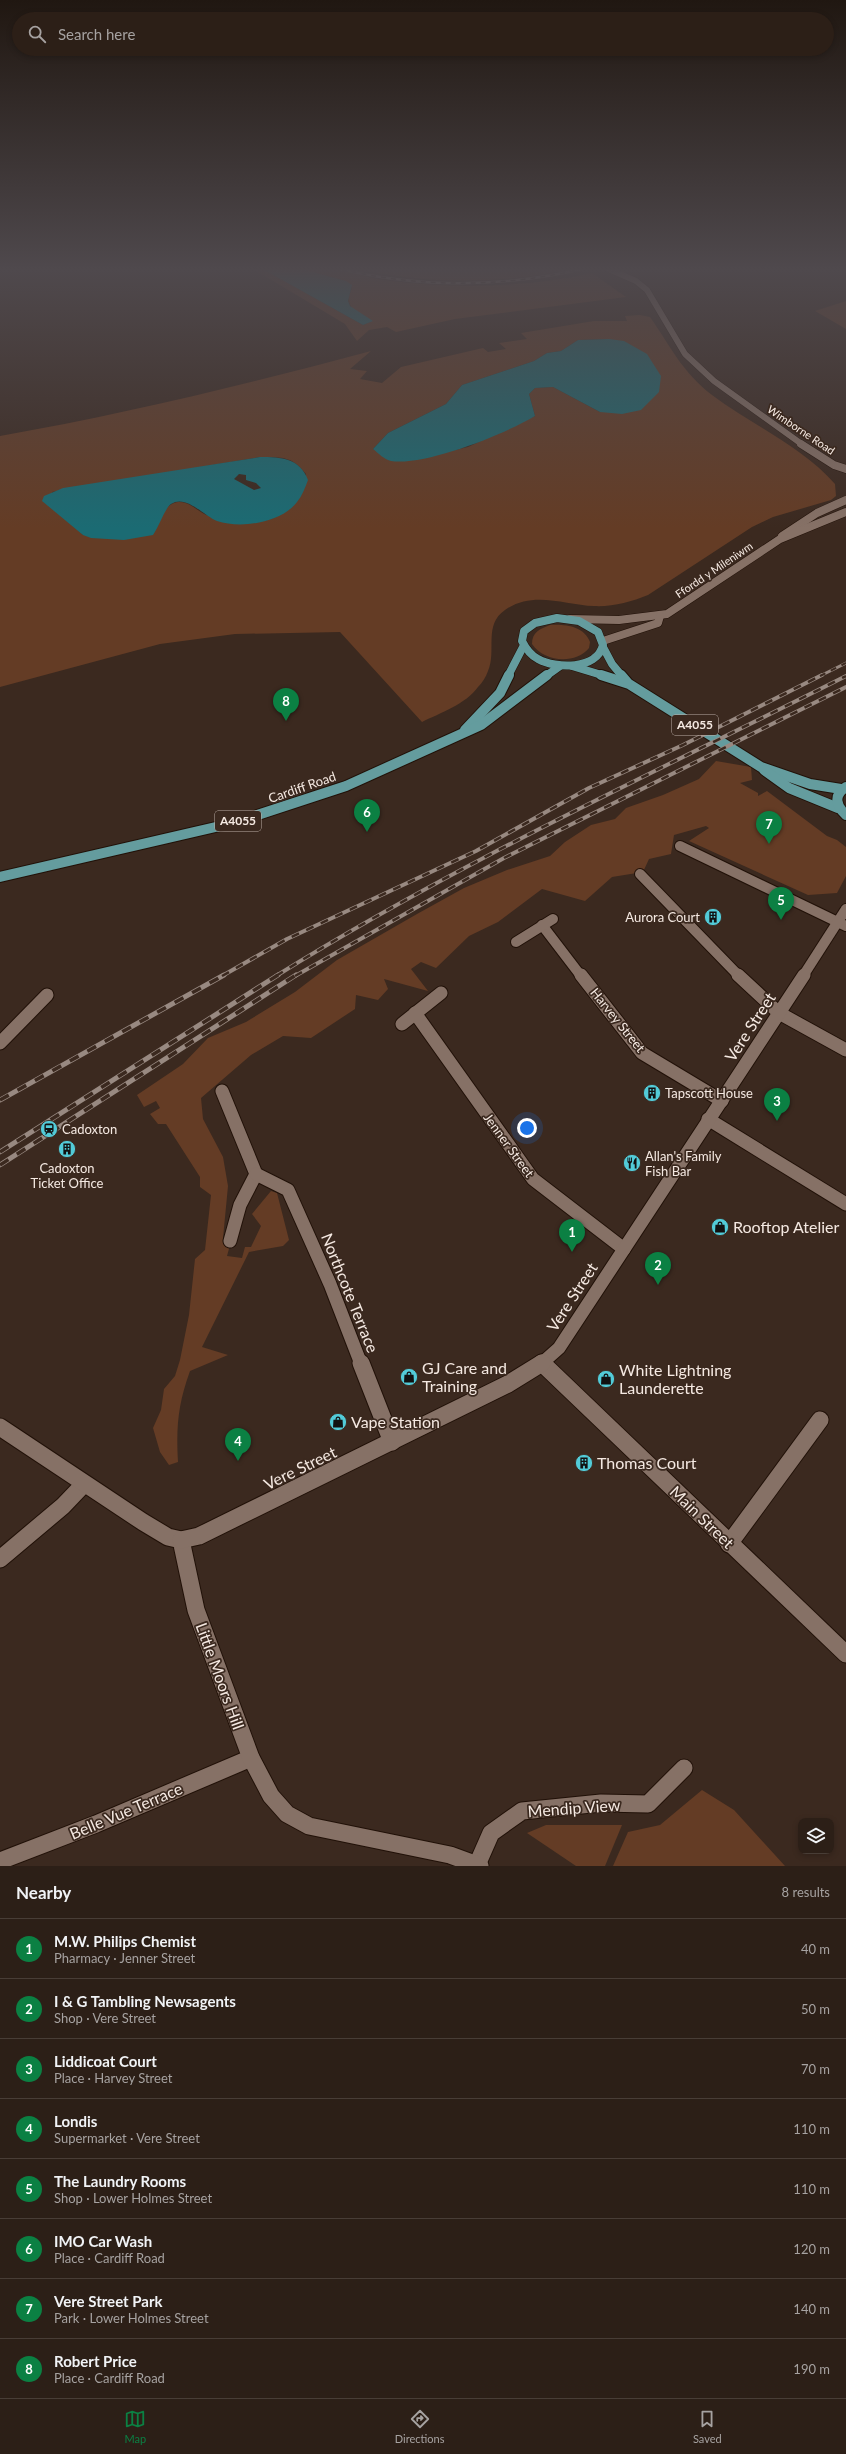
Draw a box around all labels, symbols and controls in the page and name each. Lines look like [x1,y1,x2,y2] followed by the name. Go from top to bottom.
[12,12,834,56] search box
[26,23,48,45] icon: search
[58,25,135,43] text: Search here
[765,402,837,457] street label: Wimborne Road
[673,539,755,600] street label: Ffordd y Mileniwm
[273,688,299,721] pin: 8
[672,715,718,735] road number: A4055
[266,768,338,806] street label: Cardiff Road
[354,799,380,832] pin: 6
[215,811,261,831] road number: A4055
[756,811,782,844] pin: 7
[768,887,794,920] pin: 5
[703,907,723,927] building icon: Aurora Court
[625,909,700,925] place label: Aurora Court
[587,985,649,1056] street label: Harvey Street
[720,989,779,1065] street label: Vere Street
[642,1083,662,1103] building icon: Tapscott House
[665,1085,753,1101] place label: Tapscott House
[764,1088,790,1121] pin: 3
[480,1110,538,1181] street label: Jenner Street
[517,1118,537,1138] your location
[39,1119,59,1139] station icon: Cadoxton
[62,1121,117,1137] place label: Cadoxton
[57,1139,77,1159] building icon: Cadoxton Ticket Office
[645,1148,722,1179] place label: Allan's Family Fish Bar
[622,1153,642,1173] restaurant icon: Allan's Family Fish Bar
[31,1160,104,1191] place label: Cadoxton Ticket Office
[710,1217,730,1237] shop icon: Rooftop Atelier
[733,1217,840,1236] place label: Rooftop Atelier
[559,1219,585,1252] pin: 1
[318,1230,383,1355] street label: Northcote Terrace
[645,1252,671,1285] pin: 2
[542,1259,601,1335] street label: Vere Street
[422,1358,507,1395] place label: GJ Care and Training
[619,1360,731,1397] place label: White Lightning Launderette
[399,1367,419,1387] shop icon: GJ Care and Training
[596,1369,616,1389] shop icon: White Lightning Launderette
[328,1412,348,1432] shop icon: Vape Station
[351,1412,440,1431] place label: Vape Station
[225,1428,251,1461] pin: 4
[260,1442,339,1493] street label: Vere Street
[574,1453,594,1473] building icon: Thomas Court
[597,1453,697,1472] place label: Thomas Court
[666,1481,738,1552] street label: Main Street
[192,1620,249,1732] street label: Little Moors Hill
[67,1778,185,1843] street label: Belle Vue Terrace
[527,1795,621,1820] street label: Mendip View
[798,1818,834,1854] map controls
[798,1818,834,1854] button: layers
[16,1882,71,1903] text: Nearby
[782,1884,830,1900] text: 8 results
[54,1932,196,1950] text: M.W. Philips Chemist
[25,1941,33,1957] text: 1
[801,1941,830,1957] text: 40 m
[54,1950,195,1966] text: Pharmacy · Jenner Street
[54,1992,236,2010] text: I & G Tambling Newsagents
[25,2001,33,2017] text: 2
[801,2001,830,2017] text: 50 m
[54,2010,156,2026] text: Shop · Vere Street
[54,2052,157,2070] text: Liddicoat Court
[25,2061,33,2077] text: 3
[801,2061,830,2077] text: 70 m
[54,2070,172,2086] text: Place · Harvey Street
[54,2112,97,2130] text: Londis
[25,2121,33,2137] text: 4
[793,2121,830,2137] text: 110 m
[54,2130,200,2146] text: Supermarket · Vere Street
[54,2172,186,2190] text: The Laundry Rooms
[25,2181,33,2197] text: 5
[793,2181,830,2197] text: 110 m
[54,2190,212,2206] text: Shop · Lower Holmes Street
[54,2232,152,2250] text: IMO Car Wash
[25,2241,33,2257] text: 6
[793,2241,830,2257] text: 120 m
[54,2250,165,2266] text: Place · Cardiff Road
[54,2292,163,2310] text: Vere Street Park
[25,2301,33,2317] text: 7
[793,2301,830,2317] text: 140 m
[54,2310,209,2326] text: Park · Lower Holmes Street
[54,2352,137,2370] text: Robert Price
[25,2361,33,2377] text: 8
[793,2361,830,2377] text: 190 m
[54,2370,165,2386] text: Place · Cardiff Road
[124,2408,146,2445] tab: Map
[395,2408,444,2445] tab: Directions
[693,2408,722,2445] tab: Saved

